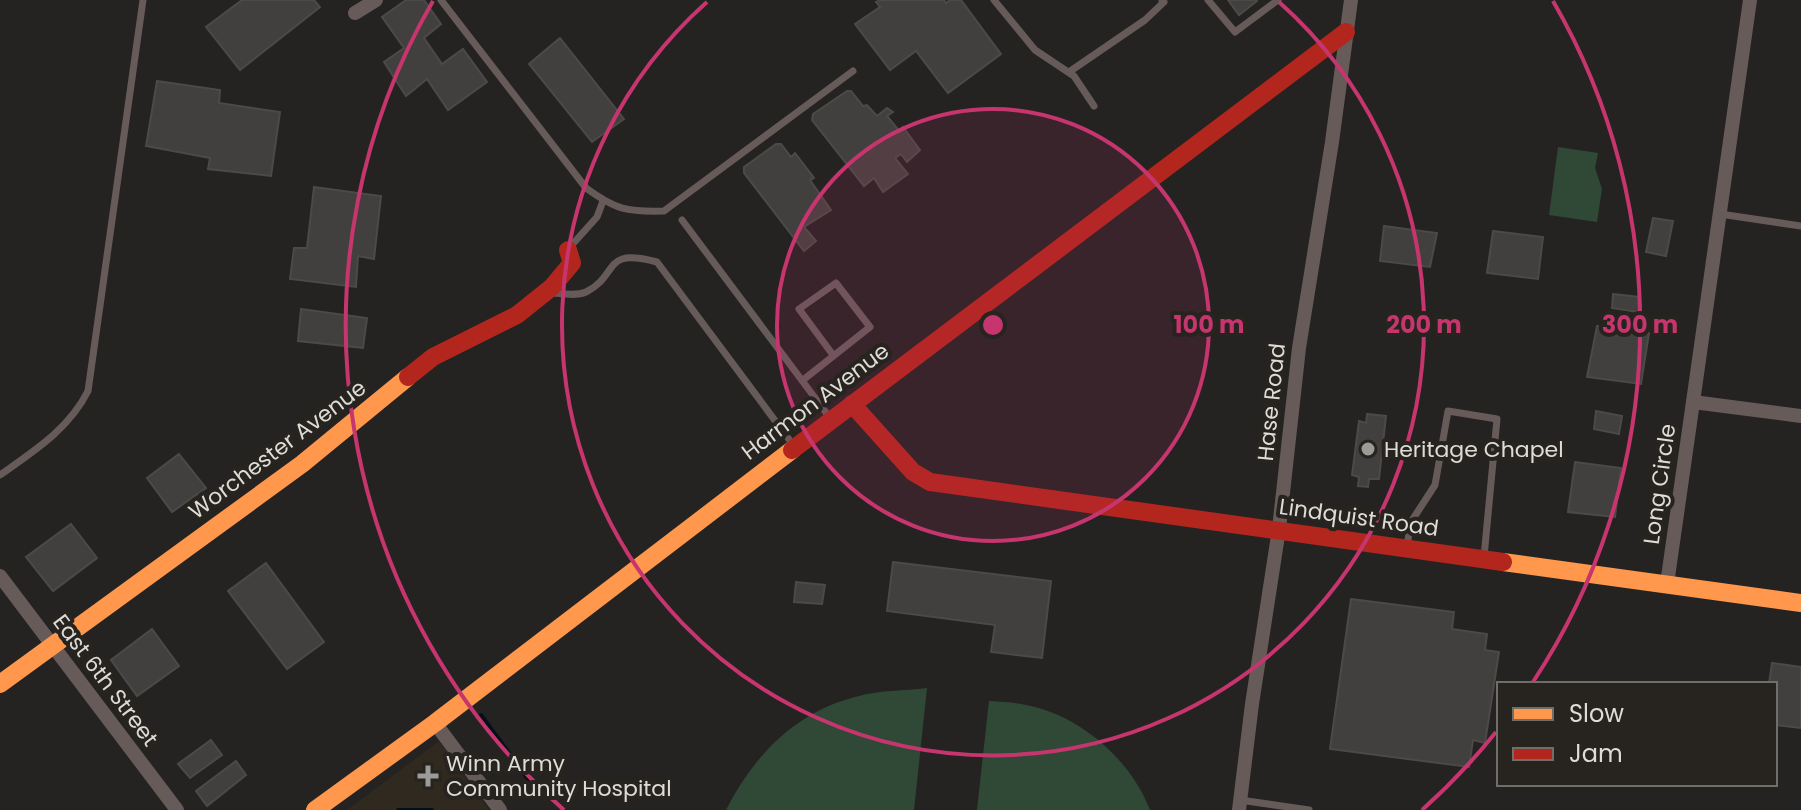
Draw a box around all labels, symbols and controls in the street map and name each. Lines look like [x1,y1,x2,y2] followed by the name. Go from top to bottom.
[1174,308,1244,341] text: 100 m
[1386,308,1462,341] text: 200 m
[1602,308,1678,341] text: 300 m
[979,311,1007,339] centre of rings
[735,336,896,467] street label: Harmon Avenue
[1250,342,1293,462] street label: Hase Road
[182,372,372,526] street label: Worchester Avenue
[1636,422,1683,546] street label: Long Circle
[1384,434,1564,465] place label: Heritage Chapel
[1359,440,1377,458] marker: Heritage Chapel
[1277,491,1441,544] street label: Lindquist Road
[46,608,165,753] street label: East 6th Street
[1497,682,1777,786] legend
[1569,697,1624,730] text: Slow
[1569,737,1623,770] text: Jam
[446,748,672,804] place label: Winn Army Community Hospital
[417,765,439,787] marker: Winn Army Community Hospital

